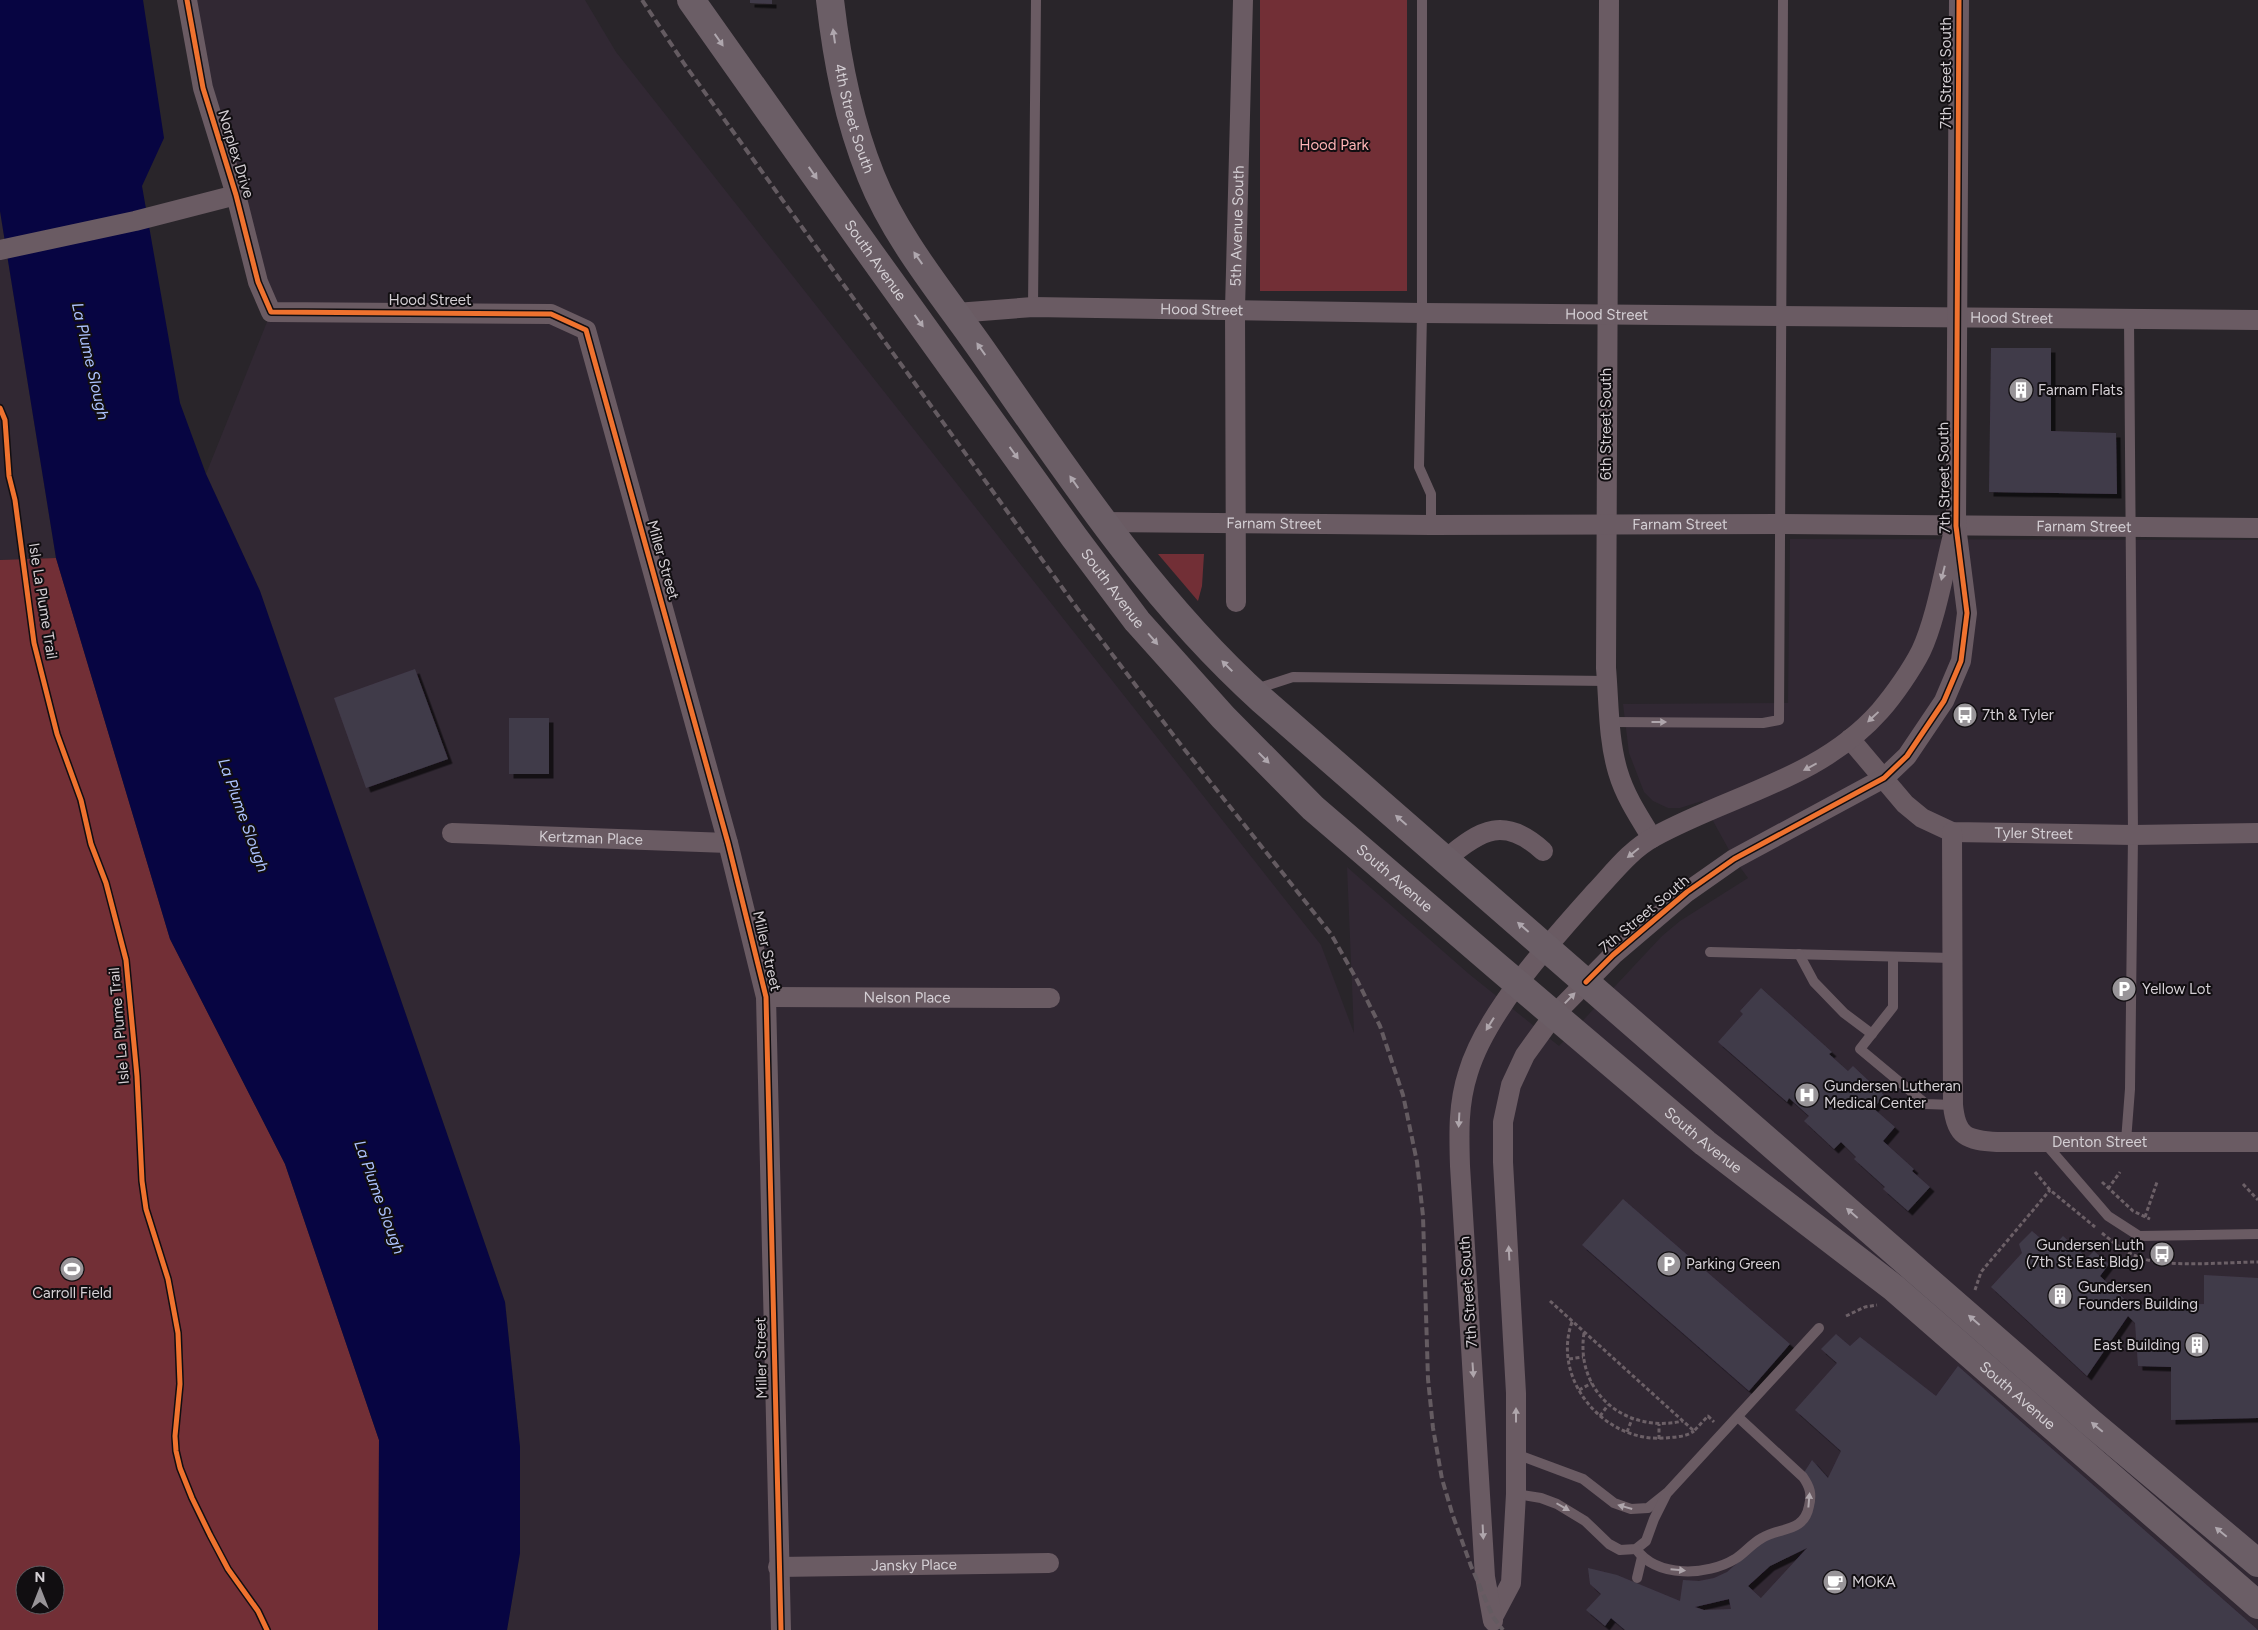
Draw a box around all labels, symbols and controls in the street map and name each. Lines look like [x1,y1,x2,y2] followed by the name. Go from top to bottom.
[1937,17,1955,129] street label: 7th Street South
[830,28,838,44] one-way arrow
[714,33,724,47] one-way arrow
[830,62,878,176] street label: 4th Street South
[214,108,258,200] street label: Norplex Drive
[1299,136,1370,154] park label: Hood Park
[1227,165,1248,287] street label: 5th Avenue South
[808,166,818,180] one-way arrow
[841,217,910,304] street label: South Avenue
[913,251,923,265] one-way arrow
[388,291,472,309] street label: Hood Street
[1160,300,1244,319] street label: Hood Street
[68,301,113,422] water label: La Plume Slough
[1565,305,1649,324] street label: Hood Street
[1970,309,2054,327] street label: Hood Street
[914,314,924,328] one-way arrow
[976,342,986,356] one-way arrow
[1597,368,1615,480] street label: 6th Street South
[2008,377,2034,403] building icon: Farnam Flats
[2038,381,2123,399] place label: Farnam Flats
[1934,422,1954,534] street label: 7th Street South
[1009,446,1019,460] one-way arrow
[1069,475,1079,489] one-way arrow
[1226,514,1322,533] street label: Farnam Street
[1632,515,1728,533] street label: Farnam Street
[2036,517,2132,536] street label: Farnam Street
[643,518,683,602] street label: Miller Street
[25,542,61,660] street label: Isle La Plume Trail
[1077,545,1148,632] street label: South Avenue
[1939,566,1947,581] one-way arrow
[1148,632,1159,645] one-way arrow
[1221,660,1233,672] one-way arrow
[1952,702,1978,728] bus stop icon: 7th & Tyler
[1982,706,2054,724] place label: 7th & Tyler
[1868,711,1880,723] one-way arrow
[1651,718,1667,726] one-way arrow
[1257,752,1269,764] one-way arrow
[214,756,273,875] water label: La Plume Slough
[1802,763,1817,771] one-way arrow
[1395,814,1407,826] one-way arrow
[1994,824,2073,843] street label: Tyler Street
[539,827,643,849] street label: Kertzman Place
[1353,840,1436,916] street label: South Avenue
[1627,848,1640,859] one-way arrow
[1595,871,1693,957] street label: 7th Street South
[749,909,785,993] street label: Miller Street
[1517,922,1529,933] one-way arrow
[105,967,133,1085] street label: Isle La Plume Trail
[2111,976,2137,1002] parking icon: Yellow Lot
[2142,980,2211,998] place label: Yellow Lot
[864,988,950,1007] street label: Nelson Place
[1564,993,1576,1005] one-way arrow
[1486,1018,1495,1031] one-way arrow
[1824,1077,1961,1112] place label: Gundersen Lutheran Medical Center
[1794,1082,1820,1108] hospital icon: Gundersen Lutheran Medical Center
[1661,1103,1746,1177] street label: South Avenue
[1455,1113,1463,1129] one-way arrow
[2052,1133,2148,1151] street label: Denton Street
[350,1138,409,1257] water label: La Plume Slough
[1845,1208,1858,1219] one-way arrow
[1455,1236,1481,1348] street label: 7th Street South
[2026,1236,2144,1271] place label: Gundersen Luth (7th St East Bldg)
[2149,1241,2175,1267] bus stop icon: Gundersen Luth (7th St East Bldg)
[1504,1245,1512,1261] one-way arrow
[1656,1251,1682,1277] parking icon: Parking Green
[1686,1255,1780,1273] place label: Parking Green
[59,1256,85,1282] sports icon: Carroll Field
[2078,1278,2198,1313] place label: Gundersen Founders Building
[2047,1283,2073,1309] building icon: Gundersen Founders Building
[32,1284,112,1302] place label: Carroll Field
[1969,1314,1981,1326] one-way arrow
[751,1317,771,1399] street label: Miller Street
[2184,1332,2210,1358] building icon: East Building
[2093,1336,2180,1354] place label: East Building
[1976,1358,2059,1433] street label: South Avenue
[1469,1362,1477,1378] one-way arrow
[1512,1407,1520,1423] one-way arrow
[2091,1421,2103,1433] one-way arrow
[1806,1492,1814,1508] one-way arrow
[1618,1502,1633,1510] one-way arrow
[1556,1503,1569,1512] one-way arrow
[1479,1524,1487,1540] one-way arrow
[2215,1526,2227,1538] one-way arrow
[871,1555,957,1575] street label: Jansky Place
[15,1565,65,1615] north arrow
[1670,1566,1686,1574] one-way arrow
[35,1569,45,1586] text: N
[1822,1569,1848,1595] cafe icon: MOKA
[1852,1573,1896,1591] place label: MOKA

